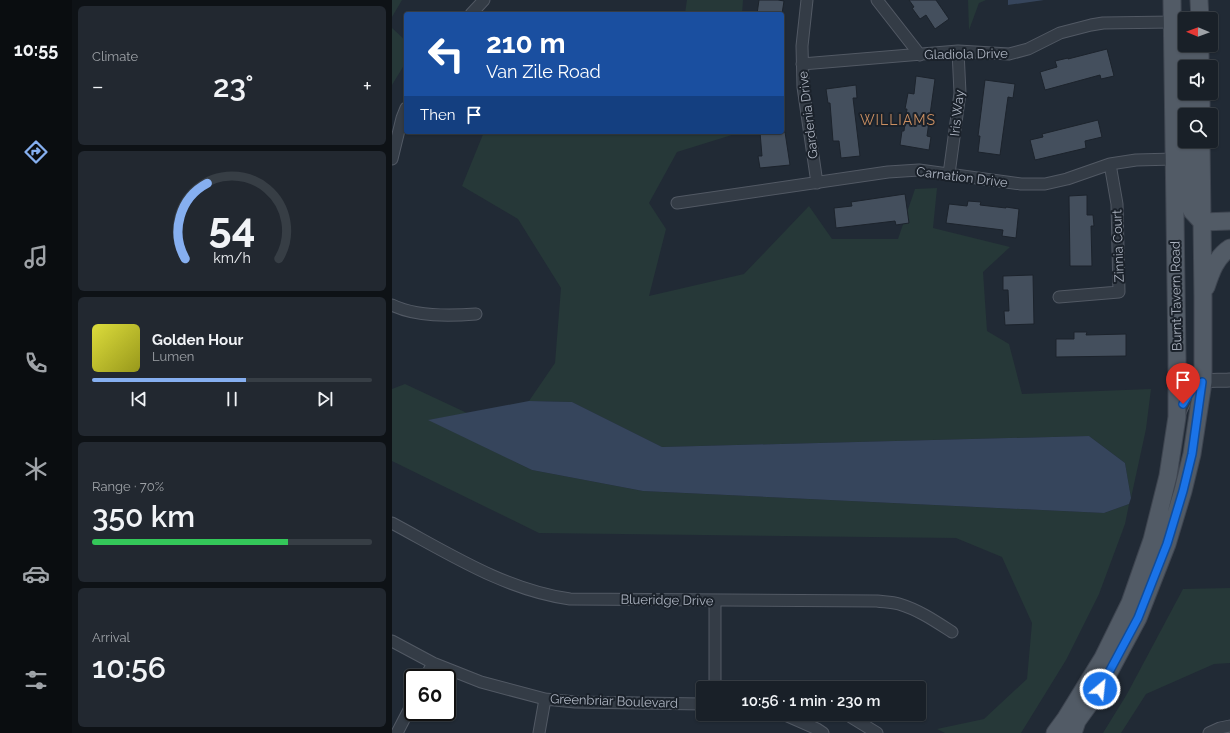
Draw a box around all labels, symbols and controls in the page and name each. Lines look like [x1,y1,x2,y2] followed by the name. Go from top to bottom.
[1178,12,1218,52] north arrow
[1178,12,1218,148] map controls
[486,27,566,60] text: 210 m
[420,28,472,80] icon: left
[14,39,58,60] text: 10:55
[924,46,1008,62] street label: Gladiola Drive
[92,49,138,64] text: Climate
[1178,60,1218,100] button: sound
[486,61,601,82] text: Van Zile Road
[213,69,254,104] text: 23°
[795,70,821,160] street label: Gardenia Drive
[92,73,104,99] text: −
[363,73,372,99] text: +
[947,89,967,137] street label: Iris Way
[463,104,485,126] icon: arrive
[420,106,455,124] text: Then
[1178,108,1218,148] button: search
[860,112,936,128] district label: WILLIAMS
[22,138,50,166] icon: directions
[915,164,1009,190] street label: Carnation Drive
[209,203,255,252] text: 54
[1109,209,1127,283] street label: Zinnia Court
[1168,241,1184,351] street label: Burnt Tavern Road
[22,243,50,271] icon: music
[213,250,251,266] text: km/h
[152,331,243,349] text: Golden Hour
[22,349,50,377] icon: phone
[152,349,194,364] text: Lumen
[1166,363,1200,404] pin
[1172,369,1194,391] icon: arrive
[128,388,150,410] icon: previous
[221,388,243,410] icon: pause
[314,388,336,410] icon: next
[22,455,50,483] icon: climate
[92,479,164,494] text: Range · 70%
[92,499,195,534] text: 350 km
[22,560,50,588] icon: car
[620,592,714,608] street label: Blueridge Drive
[92,630,130,645] text: Arrival
[92,650,166,685] text: 10:56
[22,666,50,694] icon: filters
[1079,668,1121,710] position arrow
[404,669,456,721] speed limit sign: 60
[550,691,678,711] street label: Greenbriar Boulevard
[742,692,880,710] text: 10:56 · 1 min · 230 m

